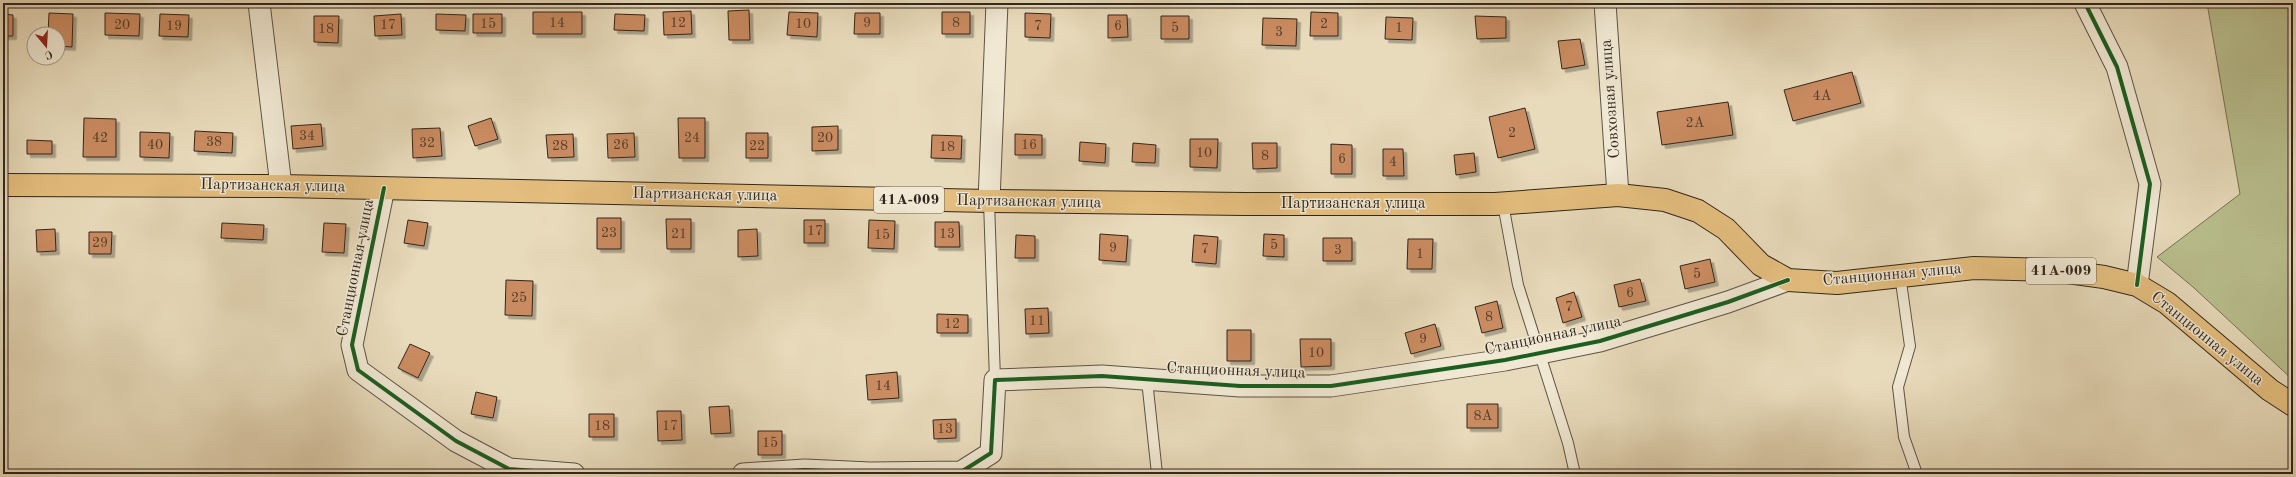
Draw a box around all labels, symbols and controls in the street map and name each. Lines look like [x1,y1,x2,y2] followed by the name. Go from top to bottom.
[549,16,565,30] house number: 14
[670,16,686,30] house number: 12
[863,16,871,30] house number: 9
[952,16,960,30] house number: 8
[480,17,496,31] house number: 15
[795,17,811,31] house number: 10
[1320,17,1328,31] house number: 2
[114,18,130,32] house number: 20
[380,18,396,32] house number: 17
[166,19,182,33] house number: 19
[1034,19,1042,33] house number: 7
[1114,19,1122,33] house number: 6
[1171,21,1179,35] house number: 5
[1395,21,1403,35] house number: 1
[318,22,334,36] house number: 18
[1275,25,1283,39] house number: 3
[26,26,66,66] north arrow
[1599,39,1623,159] street label: Совхозная улица
[43,48,54,60] text: С
[1813,89,1832,103] house number: 4А
[1686,116,1705,130] house number: 2А
[1508,126,1516,140] house number: 2
[299,129,315,143] house number: 34
[92,131,108,145] house number: 42
[684,131,700,145] house number: 24
[817,131,833,145] house number: 20
[206,135,222,149] house number: 38
[419,136,435,150] house number: 32
[147,138,163,152] house number: 40
[613,138,629,152] house number: 26
[1021,138,1037,152] house number: 16
[552,139,568,153] house number: 28
[749,139,765,153] house number: 22
[939,140,955,154] house number: 18
[1196,146,1212,160] house number: 10
[1261,149,1269,163] house number: 8
[1338,152,1346,166] house number: 6
[1389,155,1397,169] house number: 4
[200,177,346,195] street label: Партизанская улица
[632,186,778,204] street label: Партизанская улица
[874,187,944,213] road number: 41А-009
[956,193,1102,211] street label: Партизанская улица
[1280,196,1426,212] street label: Партизанская улица
[335,198,377,338] street label: Станционная улица
[807,224,823,238] house number: 17
[601,226,617,240] house number: 23
[671,227,687,241] house number: 21
[939,227,955,241] house number: 13
[874,228,890,242] house number: 15
[92,236,108,250] house number: 29
[1270,238,1278,252] house number: 5
[1109,241,1117,255] house number: 9
[1201,242,1209,256] house number: 7
[1334,243,1342,257] house number: 3
[1416,247,1424,261] house number: 1
[2026,258,2096,284] road number: 41А-009
[1822,261,1962,289] street label: Станционная улица
[1693,267,1701,281] house number: 5
[1626,286,1634,300] house number: 6
[2148,289,2266,389] street label: Станционная улица
[511,291,527,305] house number: 25
[1565,300,1573,314] house number: 7
[1485,310,1493,324] house number: 8
[1029,314,1045,328] house number: 11
[1483,314,1623,358] street label: Станционная улица
[944,317,960,331] house number: 12
[1419,332,1427,346] house number: 9
[1308,346,1324,360] house number: 10
[1166,361,1306,381] street label: Станционная улица
[875,379,891,393] house number: 14
[1474,409,1493,423] house number: 8А
[594,419,610,433] house number: 18
[662,419,678,433] house number: 17
[937,422,953,436] house number: 13
[762,436,778,450] house number: 15

